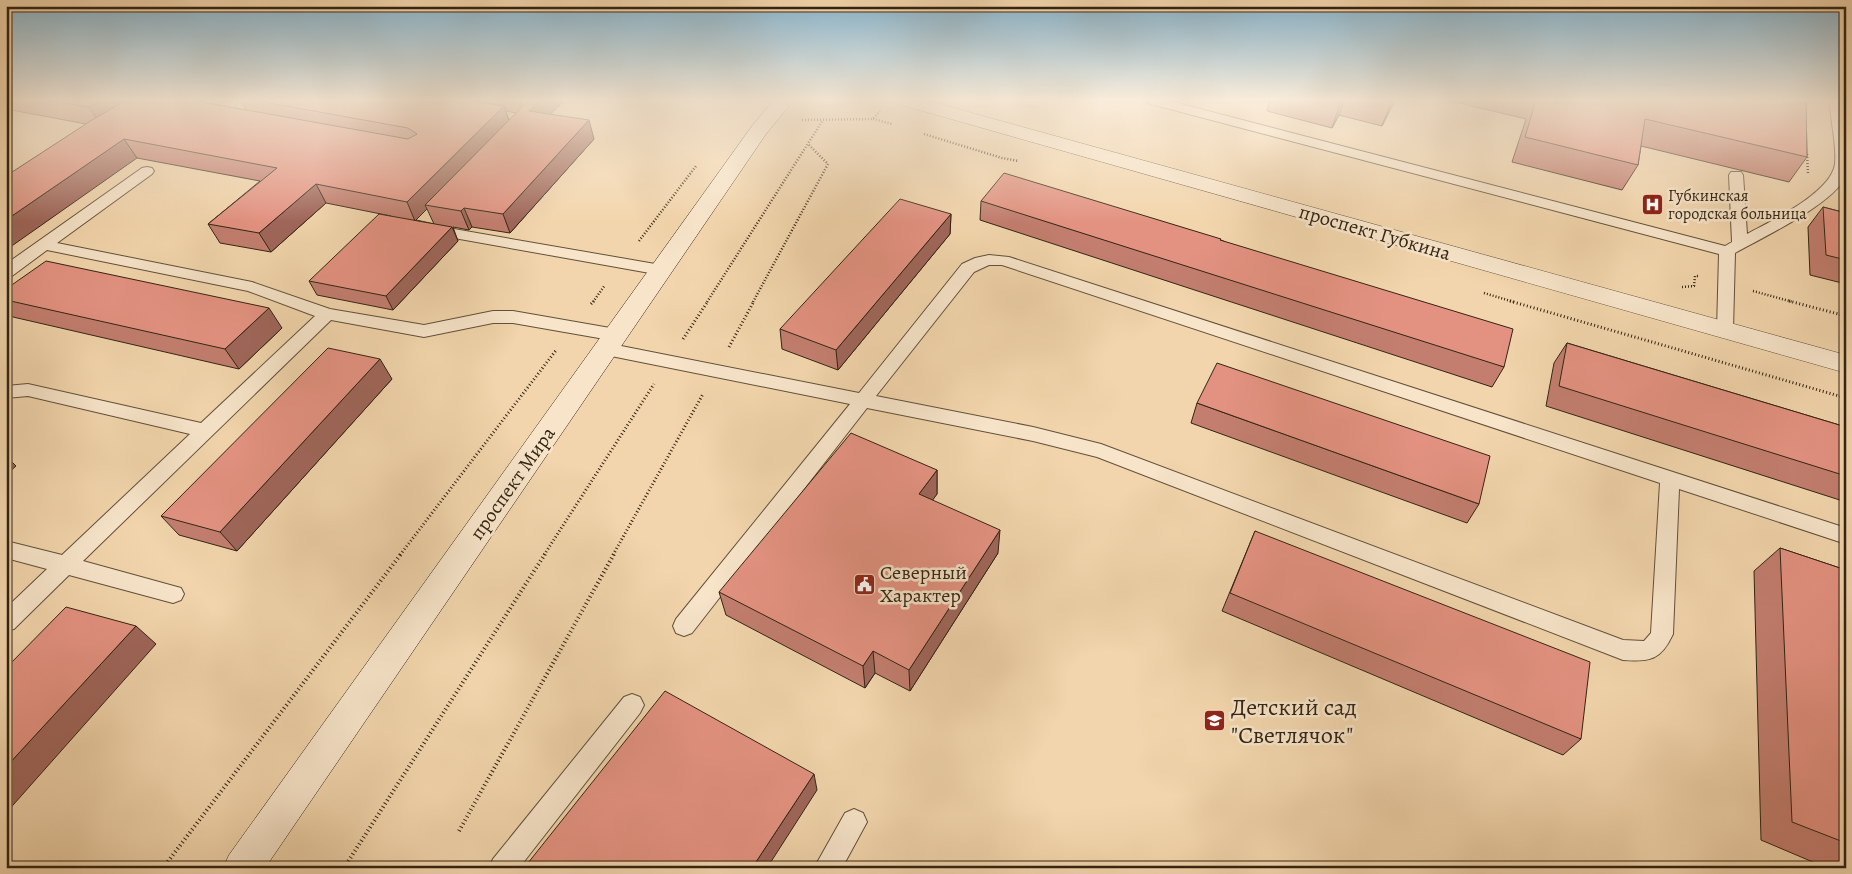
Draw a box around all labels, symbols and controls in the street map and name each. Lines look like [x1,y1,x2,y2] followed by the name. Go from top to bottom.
[1668,185,1807,225] place label: Губкинская городская больница
[1640,192,1664,216] hospital icon: Губкинская городская больница
[1296,198,1455,267] street label: проспект Губкина
[463,421,562,545] street label: проспект Мира
[880,559,967,609] place label: Северный Характер
[852,572,876,596] public building icon: Северный Характер
[1231,691,1357,751] place label: Детский сад "Светлячок"
[1203,709,1227,733] school or university icon: Детский сад "Светлячок"

